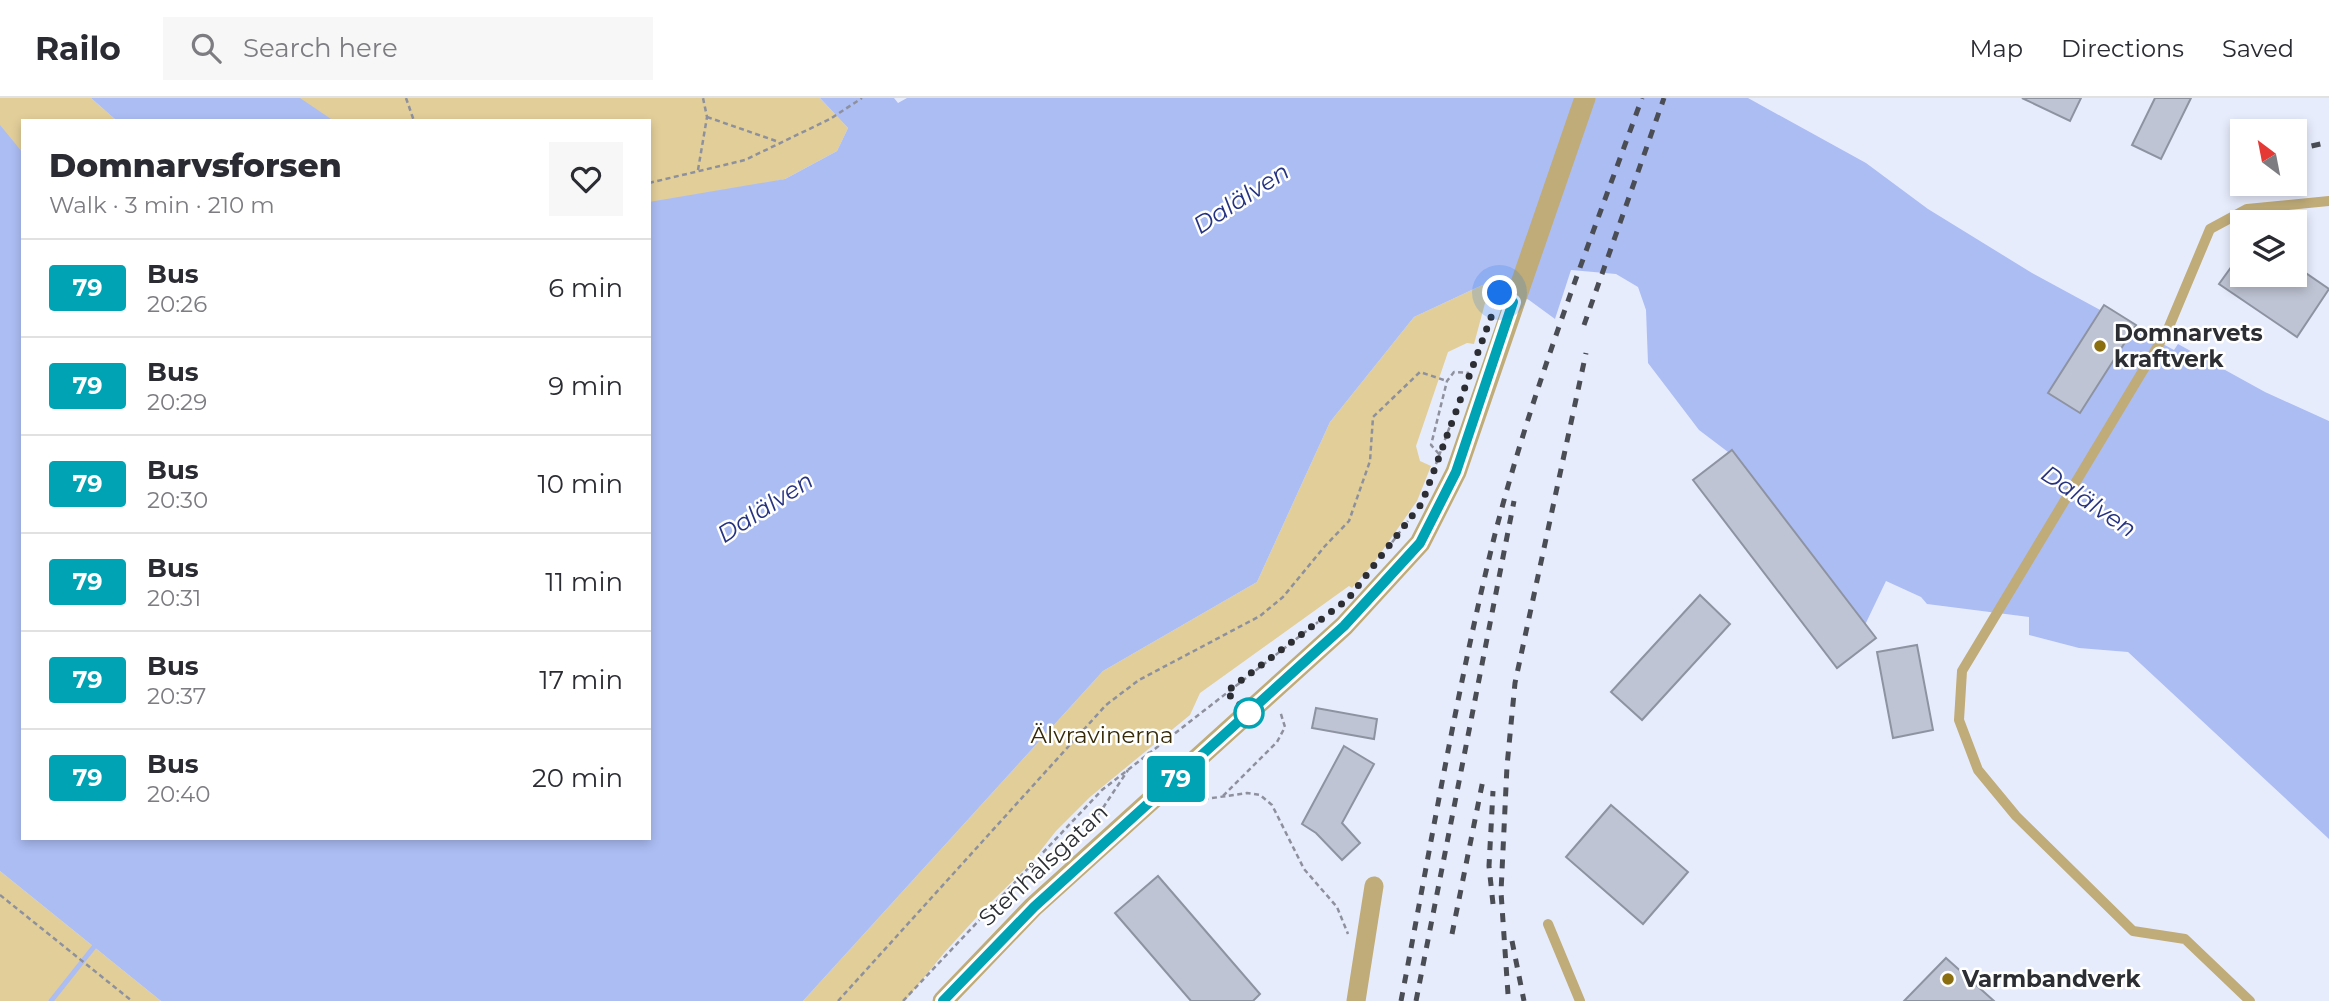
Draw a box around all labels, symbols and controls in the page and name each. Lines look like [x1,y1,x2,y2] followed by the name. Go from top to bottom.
[163,17,653,80] search box
[35,28,121,68] text: Railo
[187,29,225,67] icon: search
[243,32,398,64] text: Search here
[1970,34,2023,63] text: Map
[2061,34,2184,63] text: Directions
[2222,34,2294,63] text: Saved
[2230,119,2306,196] north arrow
[2230,119,2307,287] map controls
[549,142,623,216] button: heart
[49,145,342,185] text: Domnarvsforsen
[1188,156,1294,240] water label: Dalälven
[49,191,275,219] text: Walk · 3 min · 210 m
[2230,210,2307,287] button: layers
[147,258,199,290] text: Bus
[548,272,623,304] text: 6 min
[72,273,103,302] text: 79
[1482,275,1517,310] your location
[147,290,207,318] text: 20:26
[2114,319,2263,373] place label: Domnarvets kraftverk
[2092,338,2108,354] marker: Domnarvets kraftverk
[147,356,199,388] text: Bus
[548,370,623,402] text: 9 min
[72,371,103,400] text: 79
[147,388,207,416] text: 20:29
[147,454,199,486] text: Bus
[2036,459,2142,543] water label: Dalälven
[712,465,818,549] water label: Dalälven
[537,468,623,500] text: 10 min
[72,469,103,498] text: 79
[147,486,208,514] text: 20:30
[147,552,199,584] text: Bus
[545,566,623,598] text: 11 min
[72,567,103,596] text: 79
[147,584,201,612] text: 20:31
[147,650,199,682] text: Bus
[539,664,623,696] text: 17 min
[72,665,103,694] text: 79
[147,682,206,710] text: 20:37
[1234,698,1264,728] unlabelled marker
[1030,721,1174,749] park label: Älvravinerna
[147,748,199,780] text: Bus
[1144,756,1208,802] line badge: 79
[532,762,623,794] text: 20 min
[72,763,103,792] text: 79
[1161,764,1191,793] text: 79
[147,780,211,808] text: 20:40
[973,798,1113,932] street label: Stenhålsgatan
[1961,965,2142,993] place label: Varmbandverk
[1940,971,1956,987] marker: Varmbandverk

